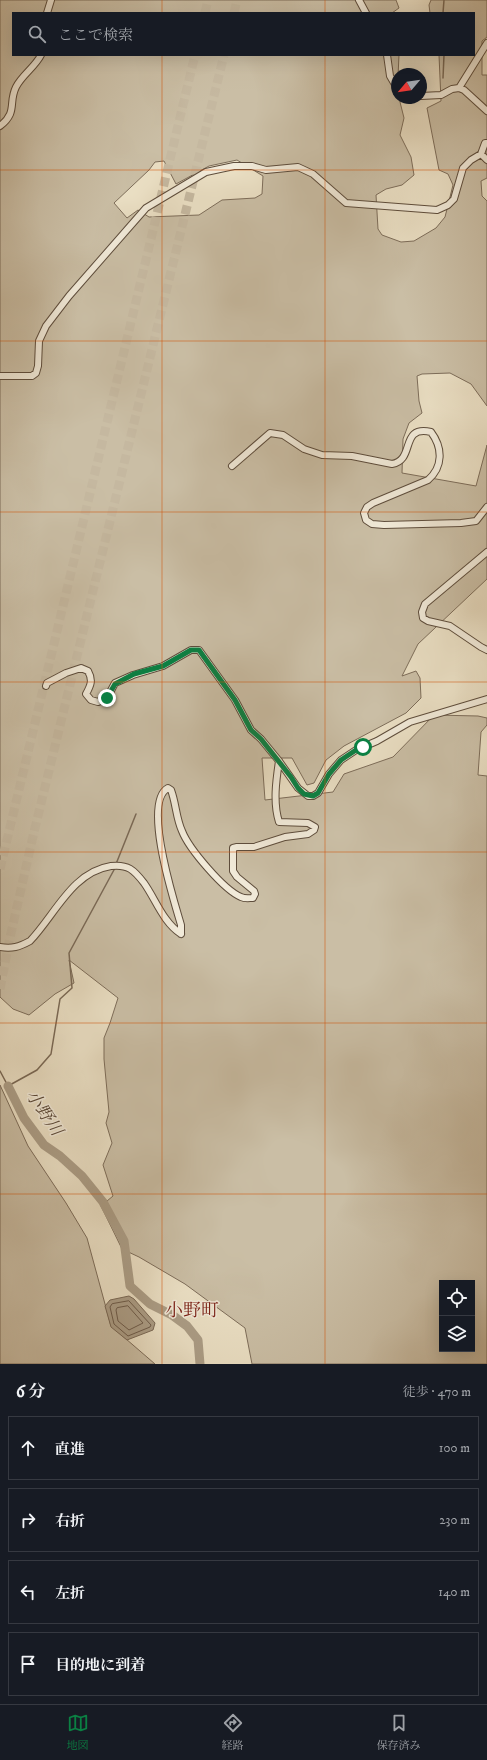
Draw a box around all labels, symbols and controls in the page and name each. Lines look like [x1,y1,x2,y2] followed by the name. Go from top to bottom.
[12,12,475,56] search box
[26,23,48,45] icon: search
[58,26,133,45] text: ここで検索
[391,68,427,104] north arrow
[98,689,116,707] route end
[354,738,372,756] route start
[21,1086,68,1142] water label: 小野川
[439,1280,475,1352] map controls
[439,1280,475,1316] button: locate
[165,1300,219,1322] district label: 小野町
[439,1316,475,1352] button: layers
[16,1381,46,1403] text: 6 分
[403,1384,471,1400] text: 徒歩 · 470 m
[17,1437,39,1459] icon: ahead
[55,1440,85,1459] text: 直進
[439,1440,470,1456] text: 100 m
[17,1509,39,1531] icon: right
[55,1512,85,1531] text: 右折
[439,1512,470,1528] text: 230 m
[17,1581,39,1603] icon: left
[55,1584,85,1603] text: 左折
[438,1584,470,1600] text: 140 m
[17,1653,39,1675] icon: arrive
[55,1656,145,1675] text: 目的地に到着
[67,1712,89,1753] tab: 地図
[222,1712,244,1753] tab: 経路
[377,1712,421,1753] tab: 保存済み

